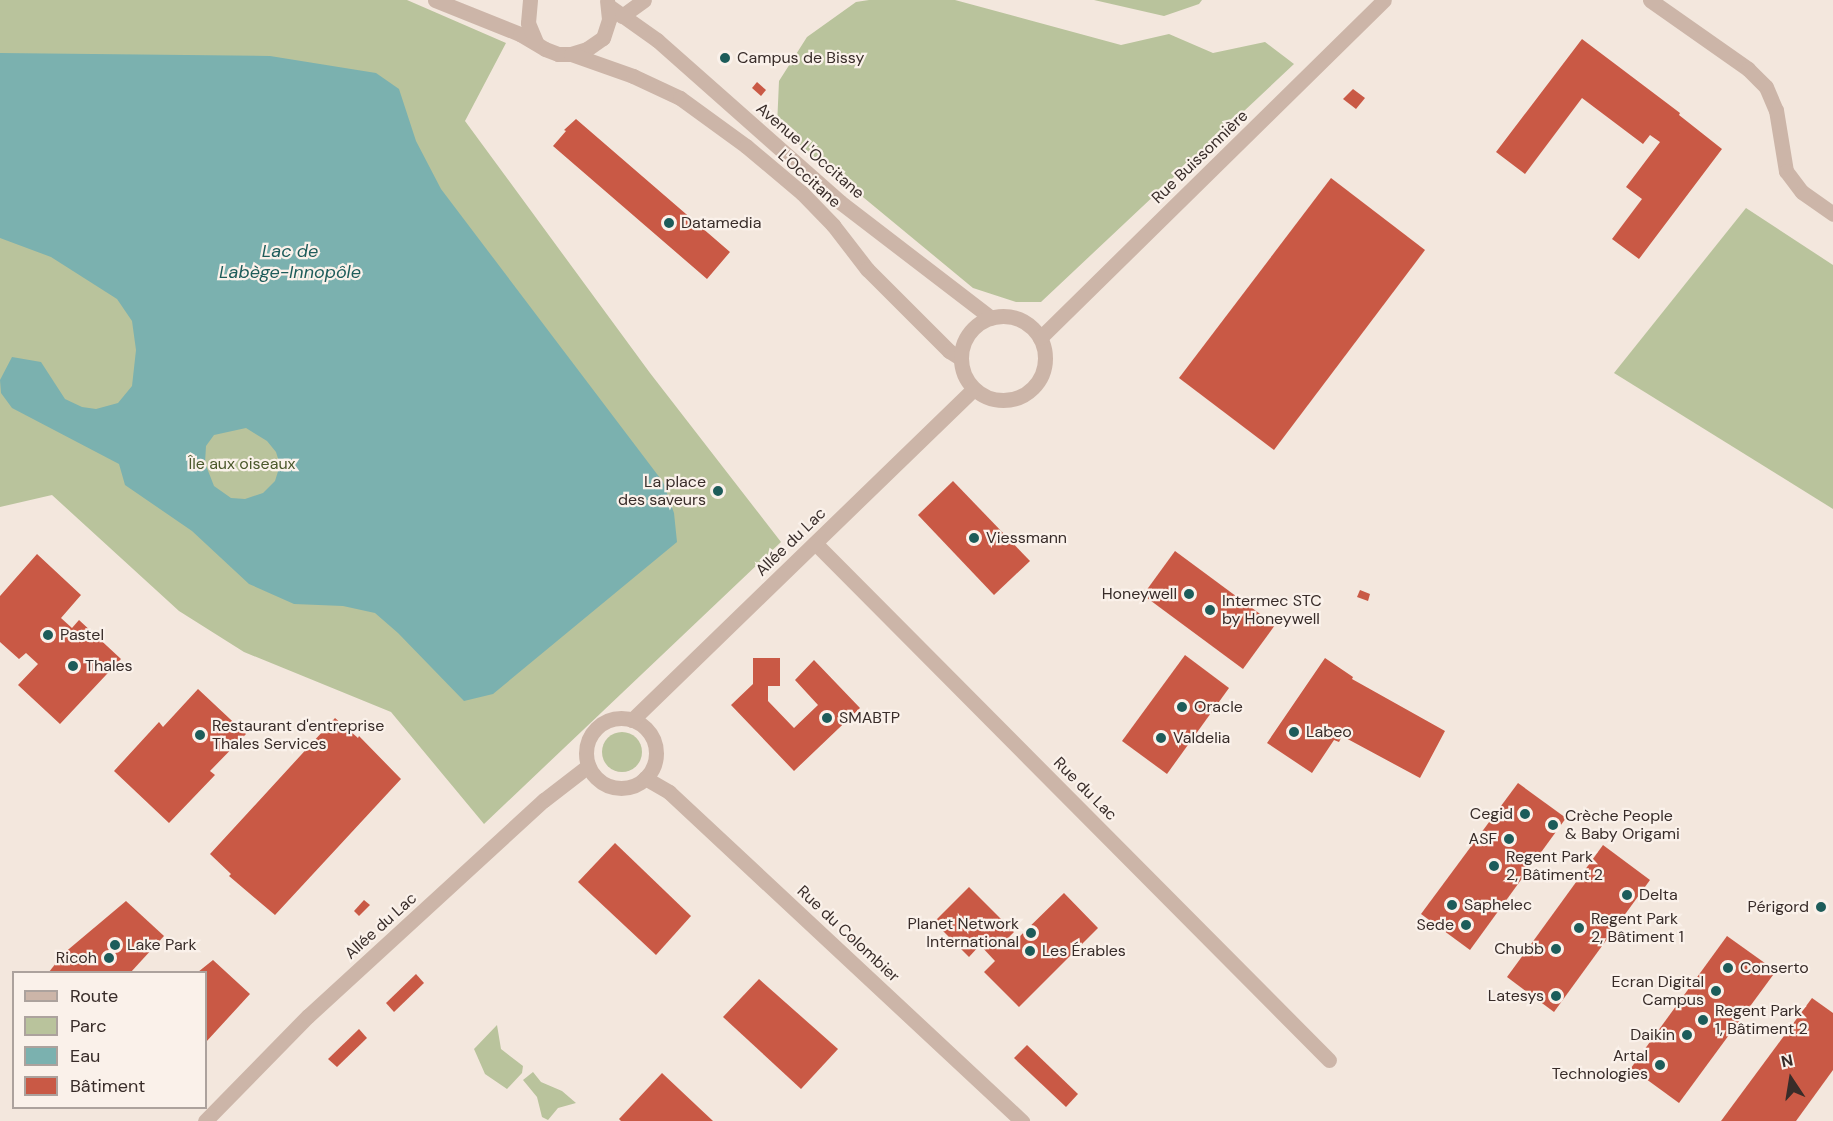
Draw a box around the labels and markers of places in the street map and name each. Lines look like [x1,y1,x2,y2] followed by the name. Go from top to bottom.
[737,48,864,68] place label: Campus de Bissy
[718,51,732,65] marker: Campus de Bissy
[681,213,761,233] place label: Datamedia
[662,216,676,230] marker: Datamedia
[618,472,706,510] place label: La place des saveurs
[711,484,725,498] marker: La place des saveurs
[986,528,1067,548] place label: Viessmann
[967,531,981,545] marker: Viessmann
[1102,584,1177,604] place label: Honeywell
[1182,587,1196,601] marker: Honeywell
[1222,591,1322,629] place label: Intermec STC by Honeywell
[1203,603,1217,617] marker: Intermec STC by Honeywell
[60,625,104,645] place label: Pastel
[41,628,55,642] marker: Pastel
[85,656,133,676] place label: Thales
[66,659,80,673] marker: Thales
[1194,697,1243,717] place label: Oracle
[1175,700,1189,714] marker: Oracle
[839,708,900,728] place label: SMABTP
[820,711,834,725] marker: SMABTP
[212,716,384,754] place label: Restaurant d'entreprise Thales Services
[1306,722,1352,742] place label: Labeo
[1287,725,1301,739] marker: Labeo
[193,728,207,742] marker: Restaurant d'entreprise Thales Services
[1173,728,1230,748] place label: Valdelia
[1154,731,1168,745] marker: Valdelia
[1470,804,1513,824] place label: Cegid
[1565,806,1680,844] place label: Crèche People & Baby Origami
[1518,807,1532,821] marker: Cegid
[1546,818,1560,832] marker: Crèche People & Baby Origami
[1469,829,1497,849] place label: ASF
[1502,832,1516,846] marker: ASF
[1506,847,1603,885] place label: Regent Park 2, Bâtiment 2
[1487,859,1501,873] marker: Regent Park 2, Bâtiment 2
[1639,885,1678,905] place label: Delta
[1620,888,1634,902] marker: Delta
[1464,895,1532,915] place label: Saphelec
[1748,897,1809,917] place label: Périgord
[1445,898,1459,912] marker: Saphelec
[1814,900,1828,914] marker: Périgord
[1591,909,1684,947] place label: Regent Park 2, Bâtiment 1
[907,914,1019,952] place label: Planet Network International
[1417,915,1454,935] place label: Sede
[1459,918,1473,932] marker: Sede
[1572,921,1586,935] marker: Regent Park 2, Bâtiment 1
[1024,926,1038,940] marker: Planet Network International
[127,935,197,955] place label: Lake Park
[108,938,122,952] marker: Lake Park
[1494,939,1544,959] place label: Chubb
[1042,941,1126,961] place label: Les Érables
[1549,942,1563,956] marker: Chubb
[1023,944,1037,958] marker: Les Érables
[56,948,97,968] place label: Ricoh
[102,951,116,965] marker: Ricoh
[1740,958,1809,978] place label: Conserto
[1721,961,1735,975] marker: Conserto
[1612,972,1704,1010] place label: Ecran Digital Campus
[1709,984,1723,998] marker: Ecran Digital Campus
[1488,986,1544,1006] place label: Latesys
[1549,989,1563,1003] marker: Latesys
[1715,1001,1808,1039] place label: Regent Park 1, Bâtiment 2
[1696,1013,1710,1027] marker: Regent Park 1, Bâtiment 2
[1630,1025,1675,1045] place label: Daikin
[1680,1028,1694,1042] marker: Daikin
[1552,1046,1648,1084] place label: Artal Technologies
[1653,1058,1667,1072] marker: Artal Technologies

